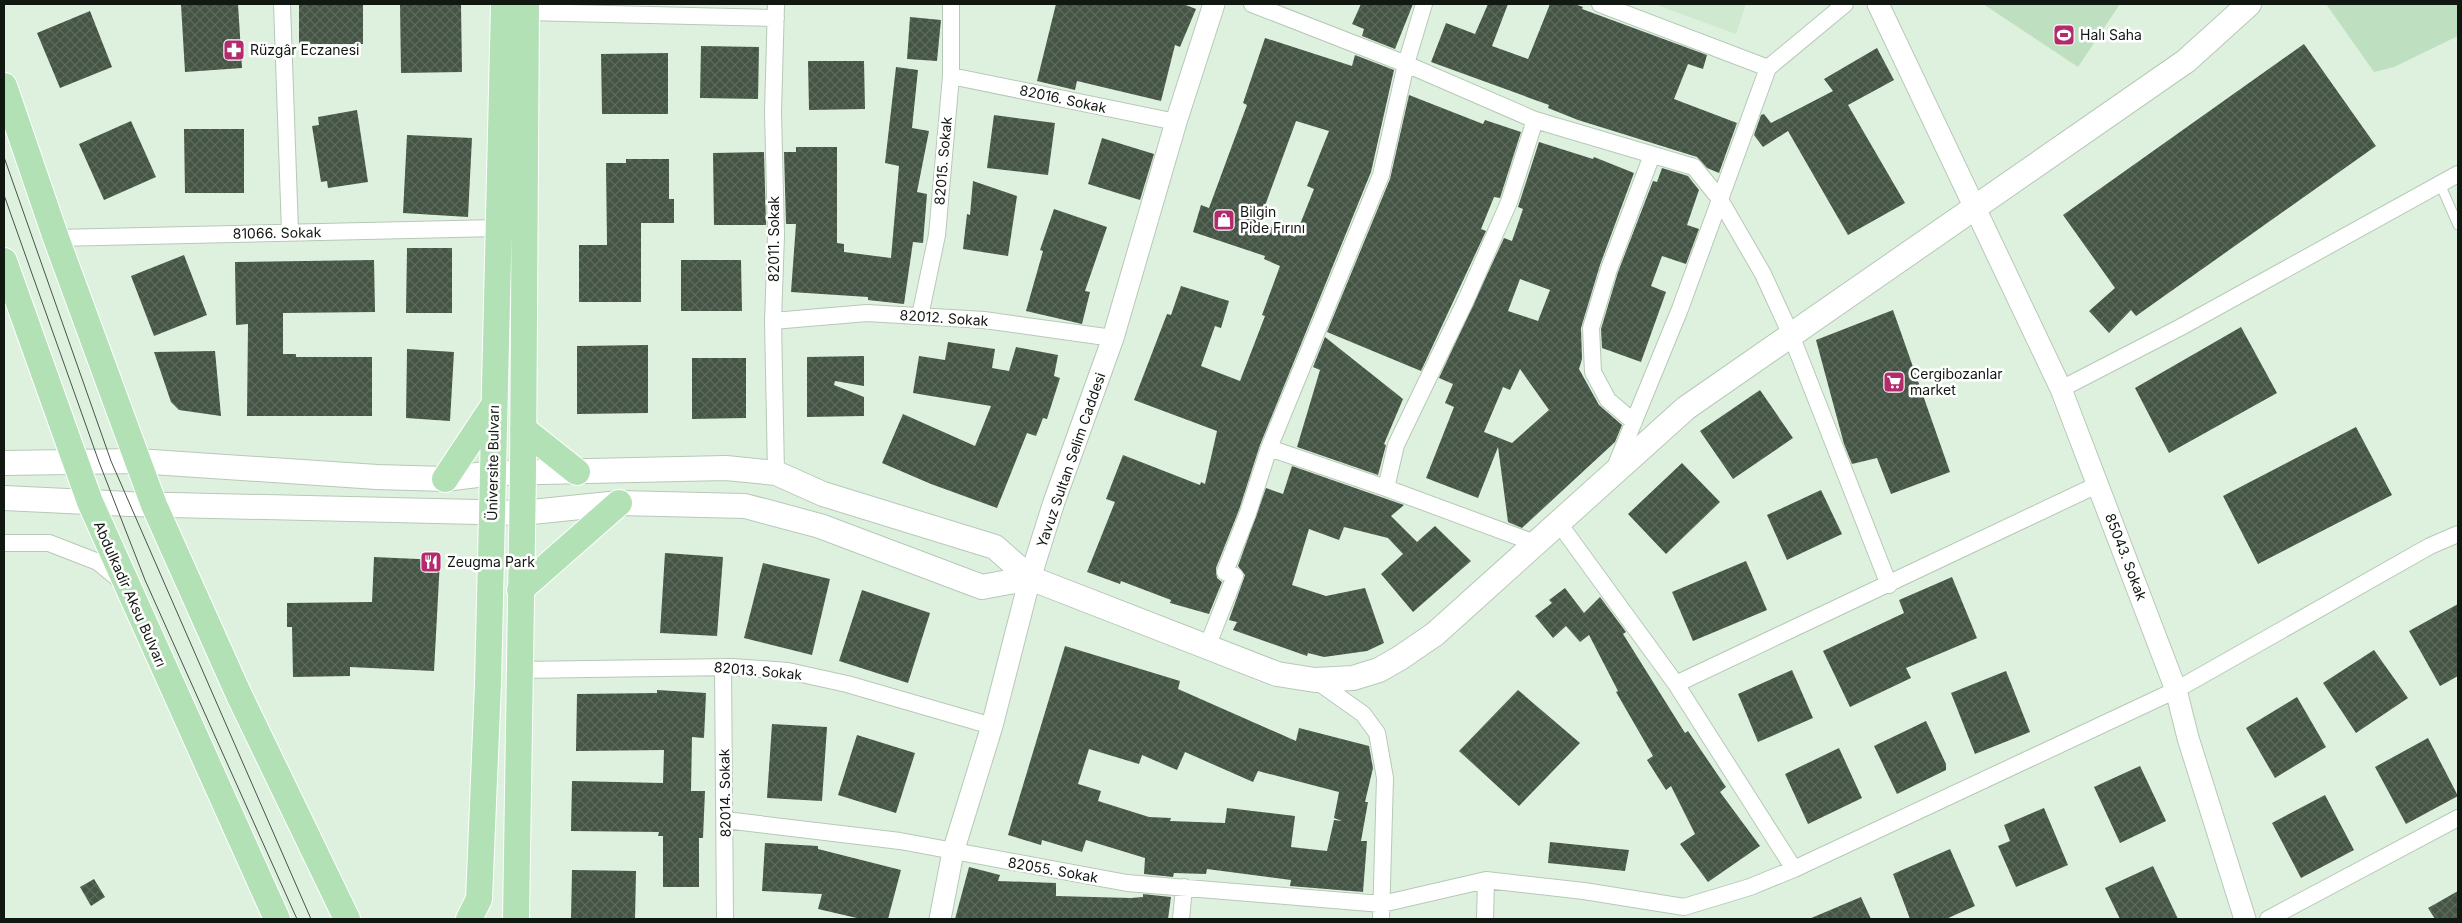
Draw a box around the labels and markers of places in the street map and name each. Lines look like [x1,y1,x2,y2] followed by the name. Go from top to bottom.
[2052,23,2076,47] sports icon: Halı Saha
[2080,26,2142,43] place label: Halı Saha
[222,38,246,62] pharmacy icon: Rüzgâr Eczanesi
[250,41,359,58] place label: Rüzgâr Eczanesi
[1240,203,1305,236] place label: Bilgin Pide Fırını
[1212,208,1236,232] shop icon: Bilgin Pide Fırını
[1910,365,2003,398] place label: Cergibozanlar market
[1882,370,1906,394] supermarket icon: Cergibozanlar market
[419,550,443,574] restaurant icon: Zeugma Park
[447,553,535,570] place label: Zeugma Park

